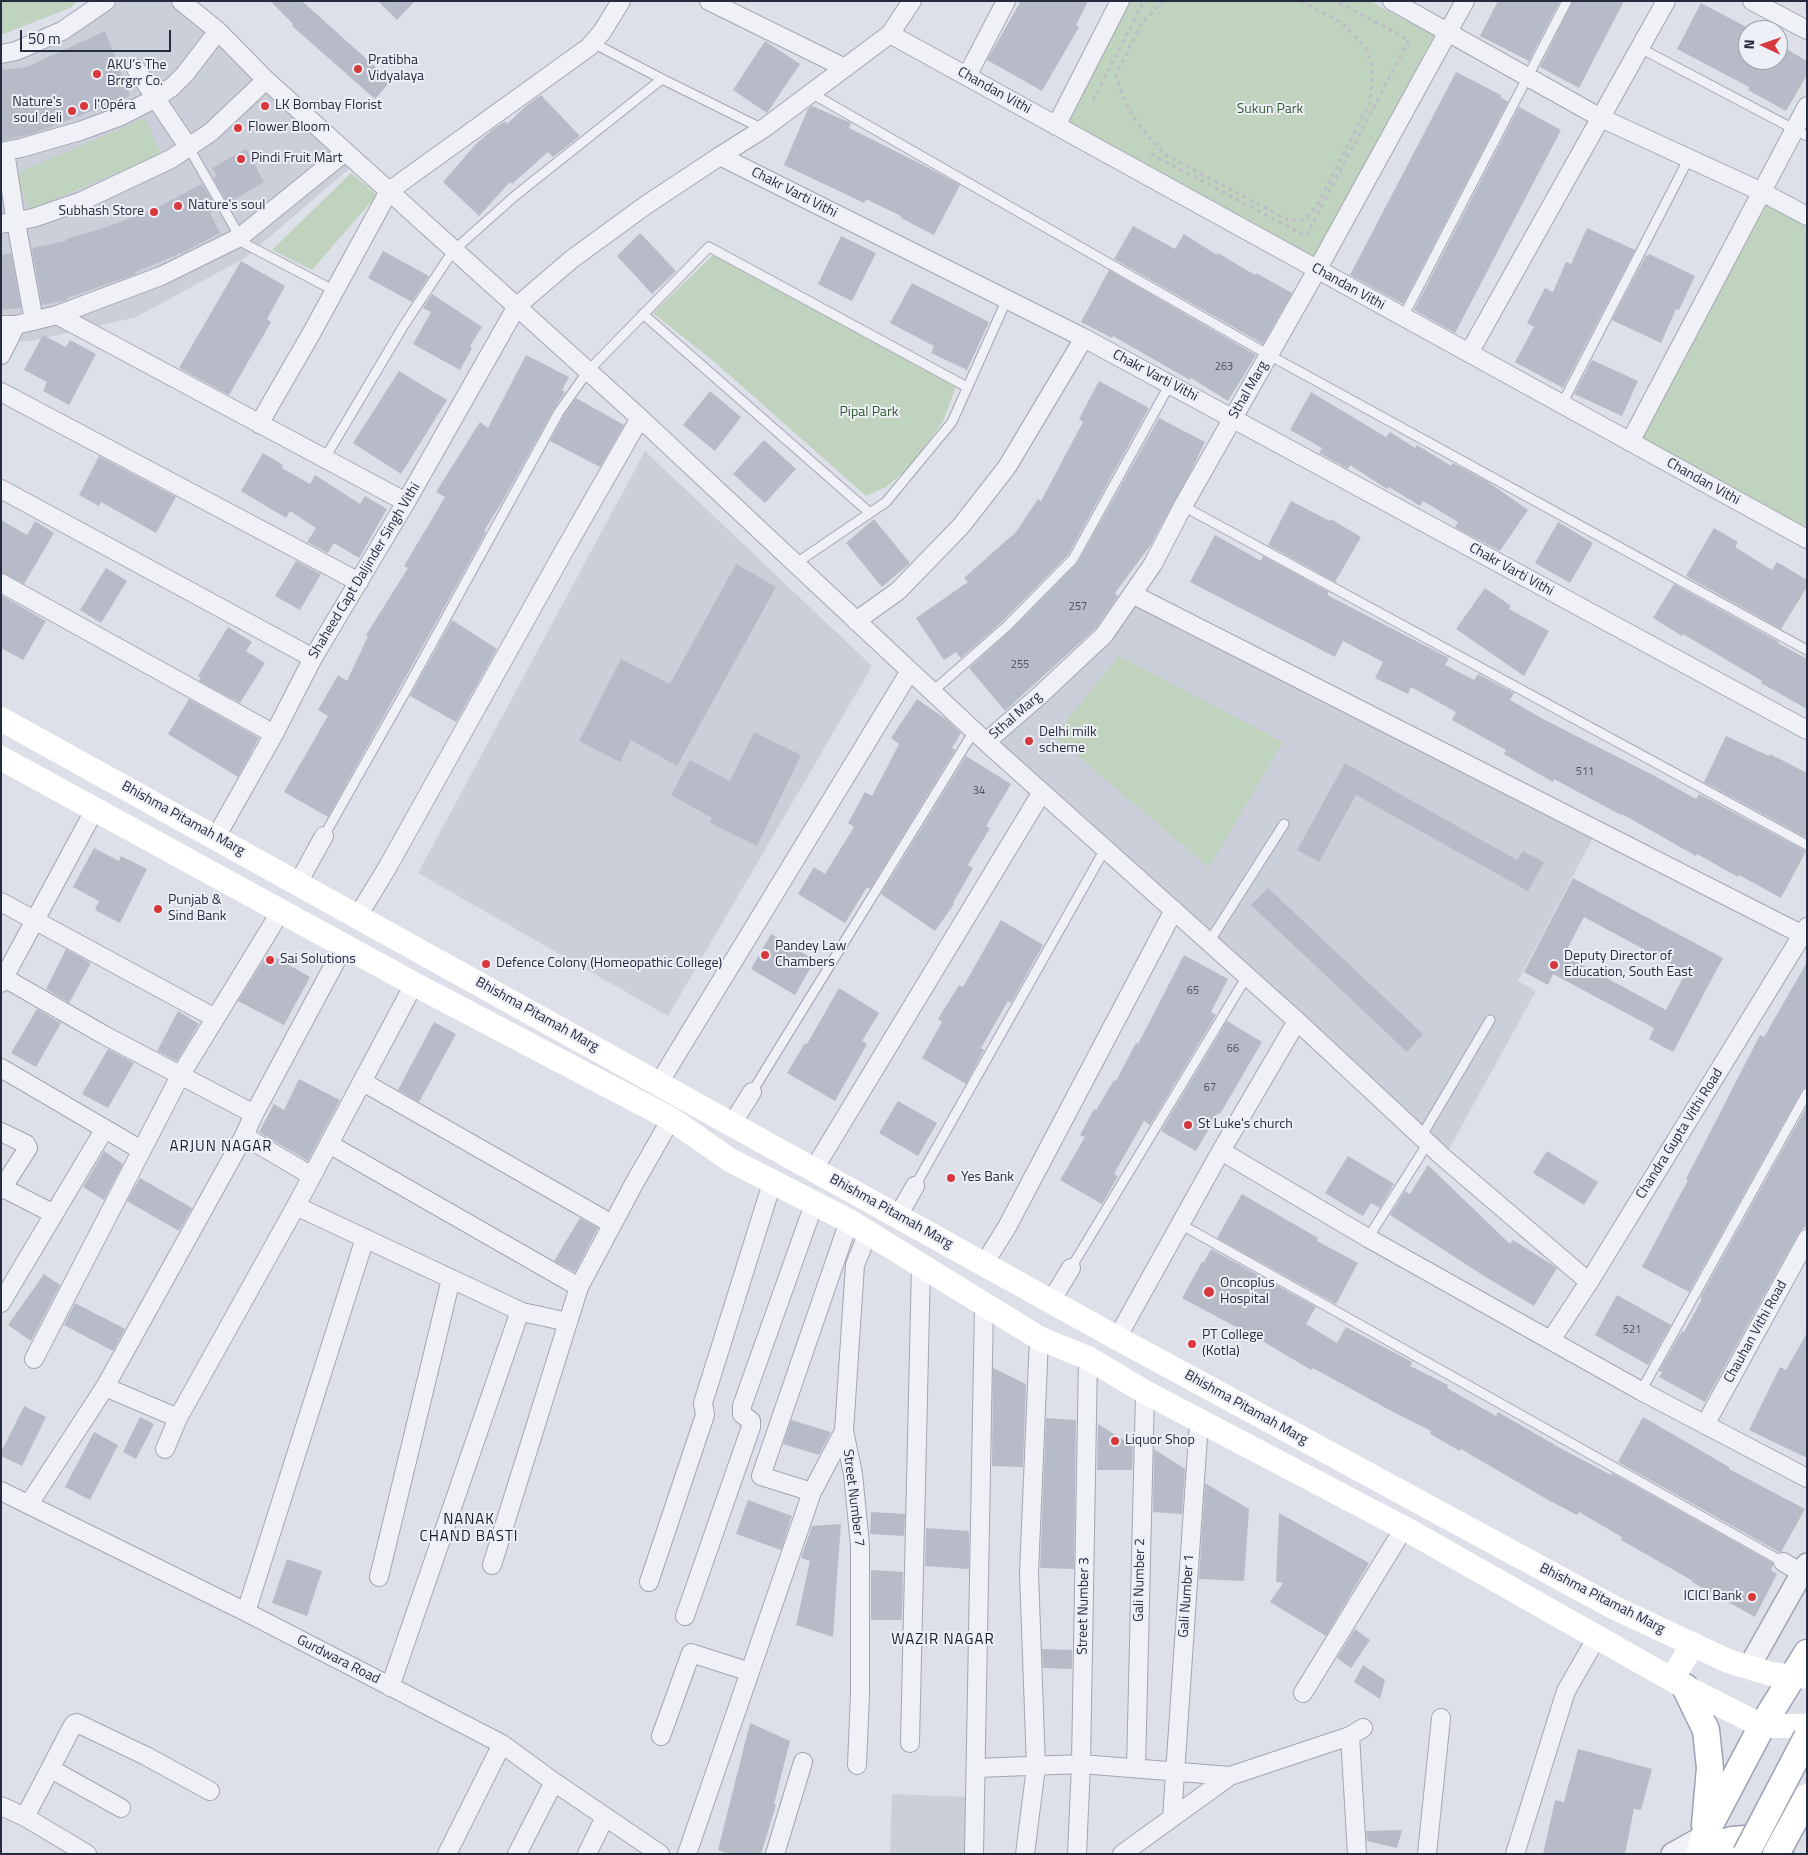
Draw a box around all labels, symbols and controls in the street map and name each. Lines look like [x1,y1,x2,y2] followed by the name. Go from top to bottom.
[22,20,174,52] scale bar
[1738,20,1788,70] north arrow
[28,27,61,50] text: 50 m
[1738,39,1759,50] text: N
[368,53,424,85] place label: Pratibha Vidyalaya
[107,58,167,90] place label: AKU’s The Brrgrr Co.
[352,63,364,75] marker: Pratibha Vidyalaya
[954,64,1034,118] street label: Chandan Vithi
[91,68,103,80] marker: AKU’s The Brrgrr Co.
[12,95,62,128] place label: Nature's soul deli
[94,98,136,114] place label: l'Opéra
[275,98,382,114] place label: LK Bombay Florist
[78,100,90,112] marker: l'Opéra
[259,100,271,112] marker: LK Bombay Florist
[1237,102,1303,118] park label: Sukun Park
[66,105,78,117] marker: Nature's soul deli
[248,120,330,136] place label: Flower Bloom
[232,122,244,134] marker: Flower Bloom
[251,151,342,167] place label: Pindi Fruit Mart
[235,153,247,165] marker: Pindi Fruit Mart
[748,164,840,222] street label: Chakr Varti Vithi
[188,198,265,214] place label: Nature's soul
[172,200,184,212] marker: Nature's soul
[58,204,144,220] place label: Subhash Store
[148,206,160,218] marker: Subhash Store
[1308,260,1388,314] street label: Chandan Vithi
[1109,346,1201,406] street label: Chakr Varti Vithi
[1226,358,1272,422] street label: Sthal Marg
[1215,360,1233,374] house number: 263
[840,405,898,421] park label: Pipal Park
[1663,455,1743,509] street label: Chandan Vithi
[306,480,424,662] street label: Shaheed Capt Daljinder Singh Vithi
[1466,540,1556,600] street label: Chakr Varti Vithi
[1069,600,1087,614] house number: 257
[1011,658,1029,672] house number: 255
[986,689,1046,743] street label: Sthal Marg
[1039,725,1097,758] place label: Delhi milk scheme
[1023,735,1035,747] marker: Delhi milk scheme
[1576,765,1594,779] house number: 511
[118,778,248,860] street label: Bhishma Pitamah Marg
[973,784,985,798] house number: 34
[168,893,227,926] place label: Punjab & Sind Bank
[152,903,164,915] marker: Punjab & Sind Bank
[775,939,846,972] place label: Pandey Law Chambers
[759,949,771,961] marker: Pandey Law Chambers
[1564,949,1693,982] place label: Deputy Director of Education, South East
[280,952,356,968] place label: Sai Solutions
[264,954,276,966] marker: Sai Solutions
[496,956,722,972] place label: Defence Colony (Homeopathic College)
[480,958,492,970] marker: Defence Colony (Homeopathic College)
[1548,959,1560,971] marker: Deputy Director of Education, South East
[472,974,602,1056] street label: Bhishma Pitamah Marg
[1187,984,1199,998] house number: 65
[1227,1042,1239,1056] house number: 66
[1633,1066,1727,1202] street label: Chandra Gupta Vithi Road
[1204,1081,1216,1095] house number: 67
[1198,1117,1293,1133] place label: St Luke's church
[1182,1119,1194,1131] marker: St Luke's church
[168,1138,274,1156] district label: ARJUN NAGAR
[961,1170,1014,1186] place label: Yes Bank
[826,1171,956,1253] street label: Bhishma Pitamah Marg
[945,1172,957,1184] marker: Yes Bank
[1220,1276,1275,1308] place label: Oncoplus Hospital
[1721,1278,1791,1386] street label: Chauhan Vithi Road
[1202,1285,1216,1299] marker: Oncoplus Hospital
[1623,1323,1641,1337] house number: 521
[1202,1328,1263,1360] place label: PT College (Kotla)
[1186,1338,1198,1350] marker: PT College (Kotla)
[1181,1367,1311,1449] street label: Bhishma Pitamah Marg
[1125,1433,1195,1449] place label: Liquor Shop
[1109,1435,1121,1447] marker: Liquor Shop
[839,1448,867,1548] street label: Street Number 7
[418,1511,520,1546] district label: NANAK CHAND BASTI
[1131,1538,1149,1622] street label: Gali Number 2
[1176,1554,1198,1638] street label: Gali Number 1
[1075,1557,1093,1655] street label: Street Number 3
[1537,1560,1667,1638] street label: Bhishma Pitamah Marg
[1683,1589,1742,1605] place label: ICICI Bank
[1746,1591,1758,1603] marker: ICICI Bank
[890,1631,996,1649] district label: WAZIR NAGAR
[294,1632,382,1688] street label: Gurdwara Road

